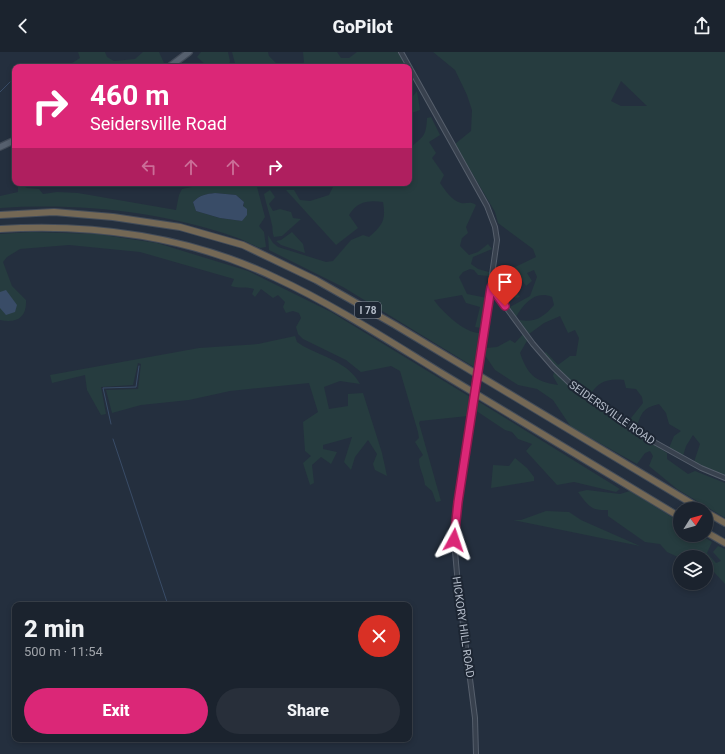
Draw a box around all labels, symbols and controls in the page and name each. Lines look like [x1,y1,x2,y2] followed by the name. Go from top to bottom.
[12,15,34,37] icon: back
[691,15,713,37] icon: share
[332,16,393,37] text: GoPilot
[90,79,169,112] text: 460 m
[24,80,76,132] icon: right
[90,113,227,134] text: Seidersville Road
[138,156,160,178] icon: left
[180,156,202,178] icon: ahead
[222,156,244,178] icon: ahead
[264,156,286,178] icon: right
[488,265,522,306] pin
[494,271,516,293] icon: arrive
[355,302,381,318] road number: I 78
[566,378,658,448] street label: SEIDERSVILLE ROAD
[673,502,713,542] north arrow
[673,502,713,590] map controls
[433,519,475,561] position arrow
[673,550,713,590] button: layers
[449,575,477,679] street label: HICKORY HILL ROAD
[24,615,85,643] text: 2 min
[358,615,400,657] button: close
[24,644,103,659] text: 500 m · 11:54
[24,688,208,734] button: Exit
[216,688,400,734] button: Share

